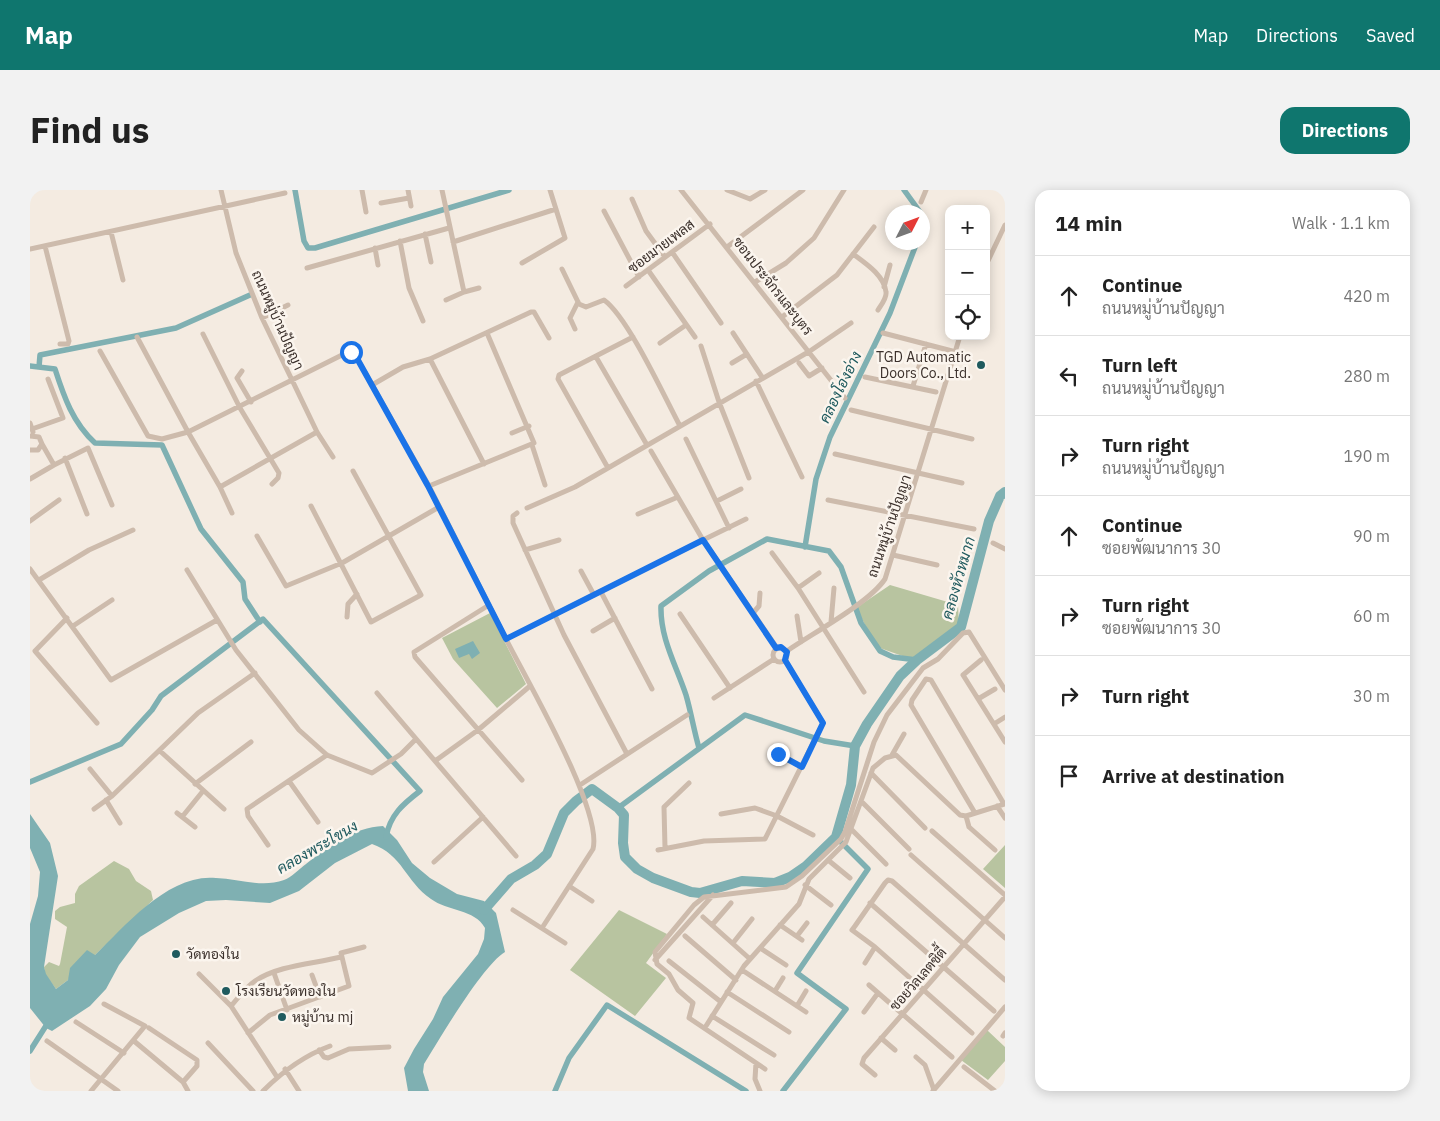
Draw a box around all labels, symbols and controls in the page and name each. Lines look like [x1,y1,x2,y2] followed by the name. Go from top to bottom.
[25,19,73,51] text: Map
[1193,24,1228,47] text: Map
[1256,24,1338,47] text: Directions
[1366,24,1415,47] text: Saved
[30,107,149,153] text: Find us
[1280,107,1410,154] button: Directions
[885,205,930,250] north arrow
[945,205,990,340] map controls
[945,205,990,250] button: +
[1055,209,1122,237] text: 14 min
[1292,213,1390,233] text: Walk · 1.1 km
[624,215,698,277] street label: ซอยมายเพลส
[728,233,817,340] street label: ซอนประจักรและบุตร
[945,250,990,295] button: −
[247,267,308,373] street label: ถนนหมู่บ้านปัญญา
[1102,273,1182,297] text: Continue
[1055,282,1083,310] icon: ahead
[1343,286,1390,306] text: 420 m
[945,295,990,340] button: locate
[1102,298,1225,318] text: ถนนหมู่บ้านปัญญา
[340,341,363,364] route start
[814,348,866,426] water label: คลองโอ่งอ่าง
[876,348,971,382] place label: TGD Automatic Doors Co., Ltd.
[1102,353,1178,377] text: Turn left
[975,359,987,371] marker: TGD Automatic Doors Co., Ltd.
[1055,362,1083,390] icon: left
[1343,366,1390,386] text: 280 m
[1102,378,1225,398] text: ถนนหมู่บ้านปัญญา
[1102,433,1189,457] text: Turn right
[1055,442,1083,470] icon: right
[1343,446,1390,466] text: 190 m
[1102,458,1225,478] text: ถนนหมู่บ้านปัญญา
[863,472,916,580] street label: ถนนหมู่บ้านปัญญา
[1102,513,1182,537] text: Continue
[1055,522,1083,550] icon: ahead
[1353,526,1390,546] text: 90 m
[937,534,979,622] water label: คลองหัวหมาก
[1102,538,1221,558] text: ซอยพัฒนาการ 30
[1102,593,1189,617] text: Turn right
[1055,602,1083,630] icon: right
[1353,606,1390,626] text: 60 m
[1102,618,1221,638] text: ซอยพัฒนาการ 30
[1055,682,1083,710] icon: right
[1102,684,1189,708] text: Turn right
[1353,686,1390,706] text: 30 m
[767,743,790,766] route end
[1055,762,1083,790] icon: arrive
[1102,764,1285,788] text: Arrive at destination
[273,816,361,878] water label: คลองพระโขนง
[883,941,951,1014] street label: ซอยวิลเลตซิตี้
[186,945,240,963] place label: วัดทองใน
[170,948,182,960] marker: วัดทองใน
[235,982,336,1000] place label: โรงเรียนวัดทองใน
[220,985,232,997] marker: โรงเรียนวัดทองใน
[292,1008,353,1027] place label: หมู่บ้าน mj
[276,1011,288,1023] marker: หมู่บ้าน mj

